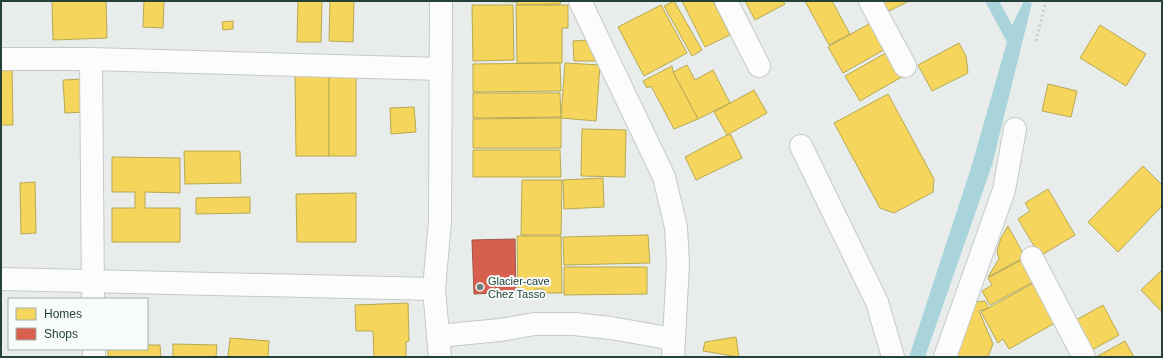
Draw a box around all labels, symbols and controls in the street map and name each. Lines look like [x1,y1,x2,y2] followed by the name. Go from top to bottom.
[488,275,550,300] place label: Glacier-cave Chez Tasso
[475,282,485,292] marker: Glacier-cave Chez Tasso
[8,298,148,350] legend
[44,307,82,321] text: Homes
[44,327,78,341] text: Shops

